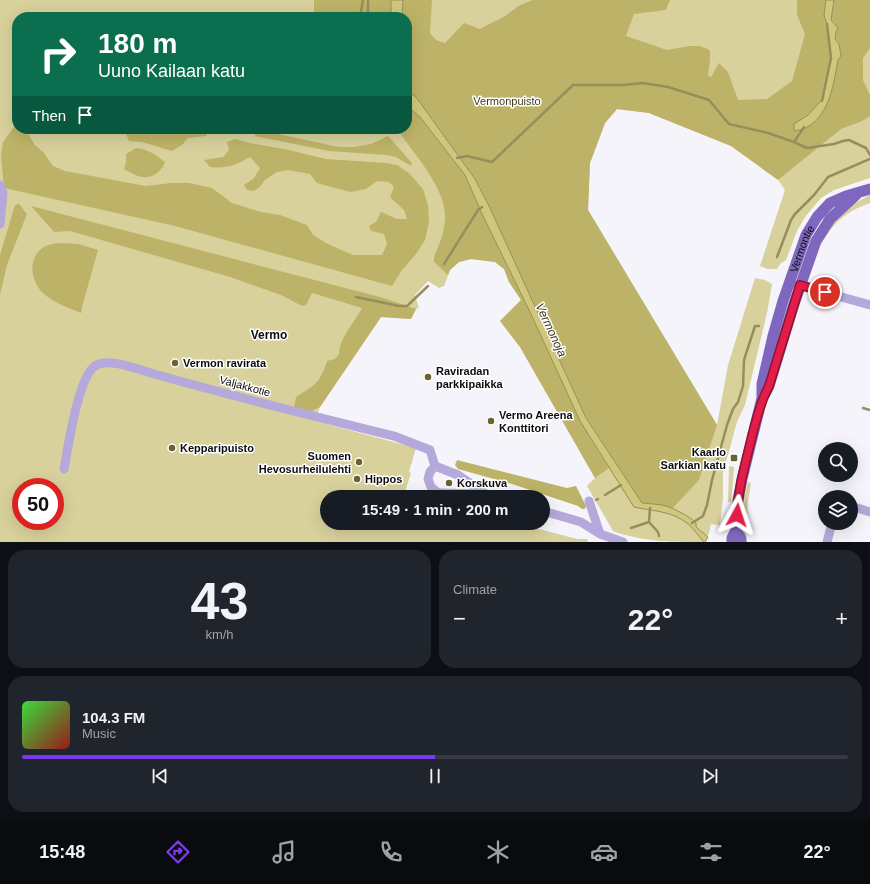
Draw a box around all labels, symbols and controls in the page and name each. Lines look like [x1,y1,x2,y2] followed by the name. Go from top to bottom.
[32,28,84,80] icon: right
[98,28,177,59] text: 180 m
[98,61,245,81] text: Uuno Kailaan katu
[473,95,541,107] park label: Vermonpuisto
[74,104,96,126] icon: arrive
[32,107,66,124] text: Then
[787,223,817,274] street label: Vermontie
[808,275,842,309] pin
[814,281,836,303] icon: arrive
[532,301,570,359] water label: Vermonoja
[251,328,287,342] district label: Vermo
[183,357,267,369] place label: Vermon ravirata
[170,358,180,368] marker: Vermon ravirata
[436,365,504,390] place label: Raviradan parkkipaikka
[423,372,433,382] marker: Raviradan parkkipaikka
[218,373,272,399] street label: Valjakkotie
[499,409,573,434] place label: Vermo Areena Konttitori
[486,416,496,426] marker: Vermo Areena Konttitori
[180,442,254,454] place label: Kepparipuisto
[818,442,858,530] map controls
[818,442,858,482] button: search
[167,443,177,453] marker: Kepparipuisto
[661,446,726,471] place label: Kaarlo Sarkian katu
[259,450,351,475] place label: Suomen Hevosurheilulehti
[729,453,739,463] marker: Kaarlo Sarkian katu
[354,457,364,467] marker: Suomen Hevosurheilulehti
[365,473,402,485] place label: Hippos
[352,474,362,484] marker: Hippos
[457,477,508,489] place label: Korskuva
[12,478,64,530] speed limit sign: 50
[444,478,454,488] marker: Korskuva
[818,490,858,530] button: layers
[716,494,758,536] position arrow
[362,501,508,518] text: 15:49 · 1 min · 200 m
[191,572,248,630] text: 43
[453,582,497,597] text: Climate
[628,603,673,636] text: 22°
[453,606,466,631] text: −
[835,606,848,631] text: +
[205,627,234,642] text: km/h
[82,709,145,726] text: 104.3 FM
[82,726,116,741] text: Music
[149,765,171,787] icon: previous
[424,765,446,787] icon: pause
[699,765,721,787] icon: next
[164,838,192,866] icon: directions
[270,838,298,866] icon: music
[377,838,405,866] icon: phone
[484,838,512,866] icon: climate
[590,838,618,866] icon: car
[697,838,725,866] icon: filters
[39,842,85,862] text: 15:48
[803,842,831,862] text: 22°

